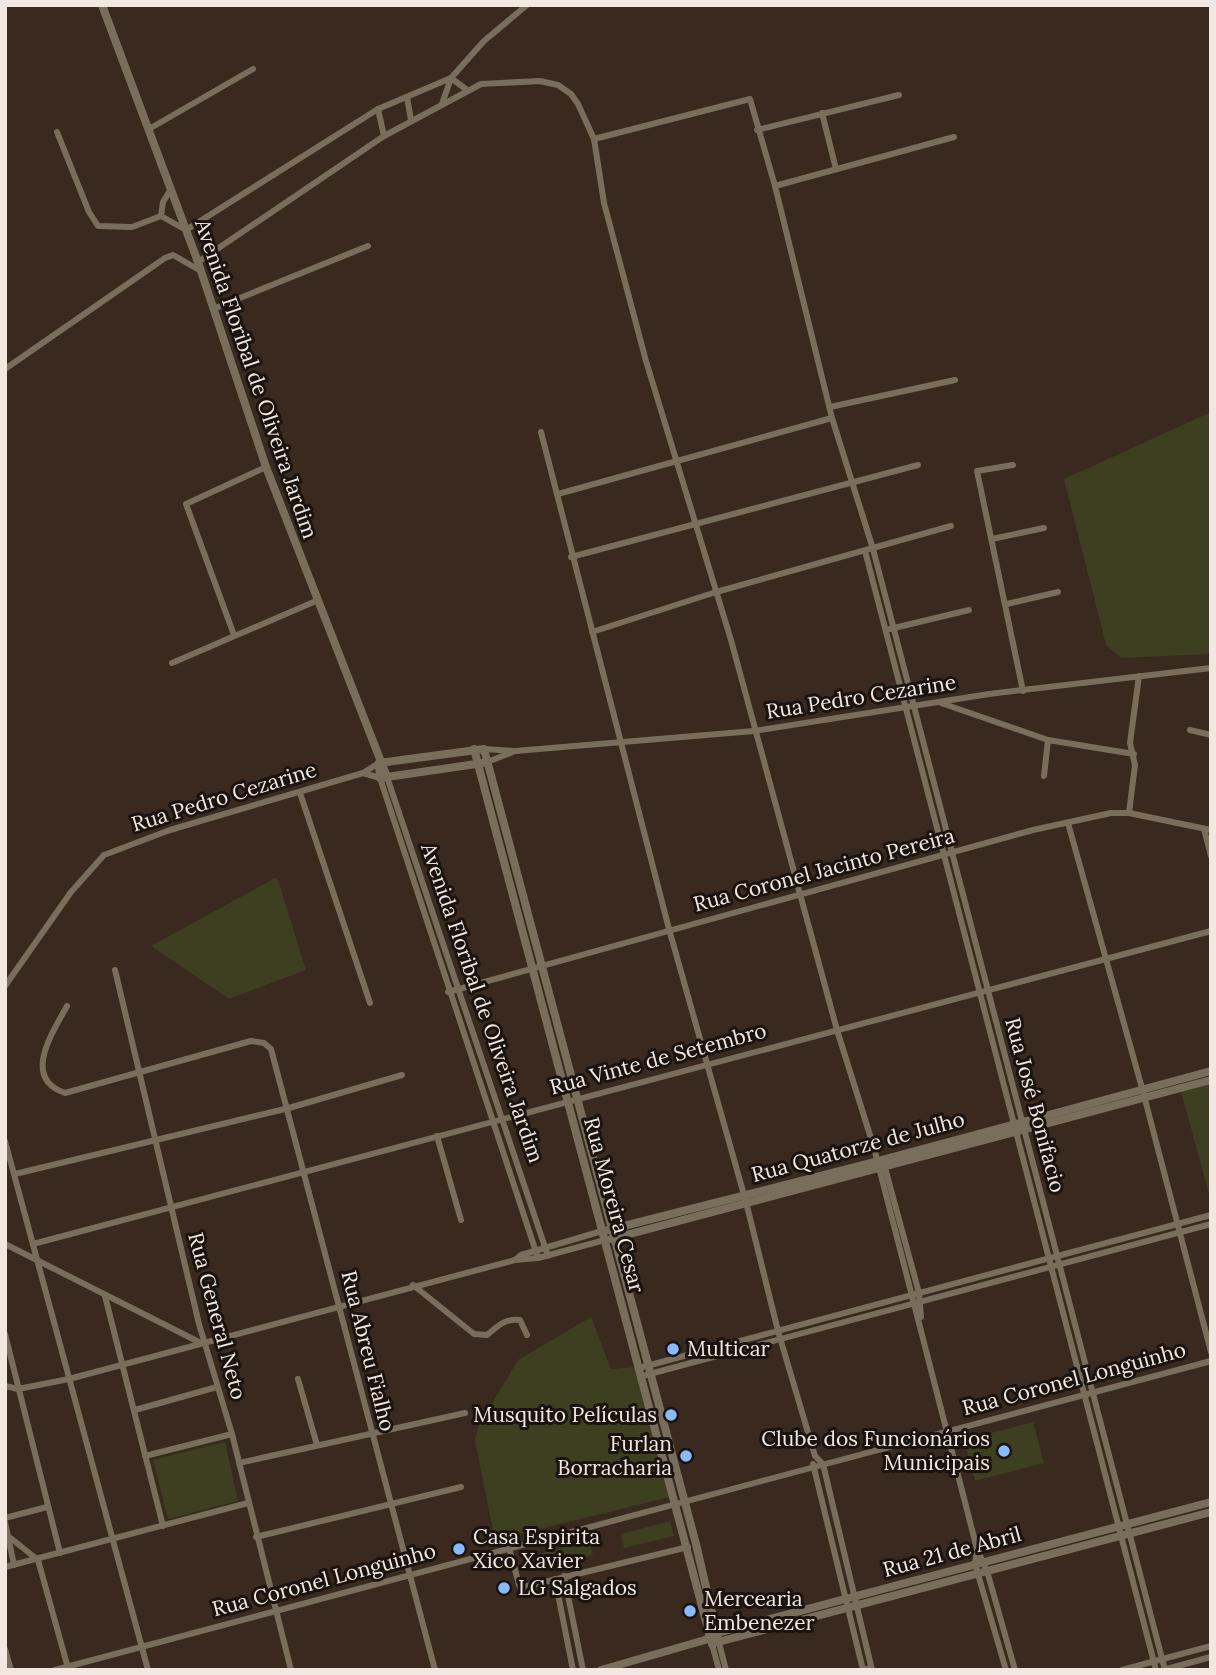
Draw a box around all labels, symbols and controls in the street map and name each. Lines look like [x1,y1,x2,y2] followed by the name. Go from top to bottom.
[189,214,324,542] street label: Avenida Floribal de Oliveira Jardim
[764,668,958,725] street label: Rua Pedro Cezarine
[128,756,320,837] street label: Rua Pedro Cezarine
[690,822,958,917] street label: Rua Coronel Jacinto Pereira
[415,838,550,1166] street label: Avenida Floribal de Oliveira Jardim
[999,1014,1072,1195] street label: Rua José Bonifacio
[547,1017,769,1100] street label: Rua Vinte de Setembro
[748,1105,967,1188] street label: Rua Quatorze de Julho
[578,1114,651,1296] street label: Rua Moreira Cesar
[182,1229,253,1402] street label: Rua General Neto
[335,1268,401,1434] street label: Rua Abreu Fialho
[687,1335,770,1362] place label: Multicar
[959,1336,1189,1421] street label: Rua Coronel Longuinho
[665,1341,681,1357] marker: Multicar
[473,1401,657,1428] place label: Musquito Películas
[663,1407,679,1423] marker: Musquito Películas
[761,1425,990,1476] place label: Clube dos Funcionários Municipais
[557,1430,672,1481] place label: Furlan Borracharia
[996,1443,1012,1459] marker: Clube dos Funcionários Municipais
[678,1448,694,1464] marker: Furlan Borracharia
[880,1520,1024,1583] street label: Rua 21 de Abril
[473,1523,600,1574] place label: Casa Espirita Xico Xavier
[209,1537,439,1622] street label: Rua Coronel Longuinho
[451,1541,467,1557] marker: Casa Espirita Xico Xavier
[518,1574,637,1601] place label: LG Salgados
[496,1580,512,1596] marker: LG Salgados
[704,1585,815,1636] place label: Mercearia Embenezer
[682,1603,698,1619] marker: Mercearia Embenezer

